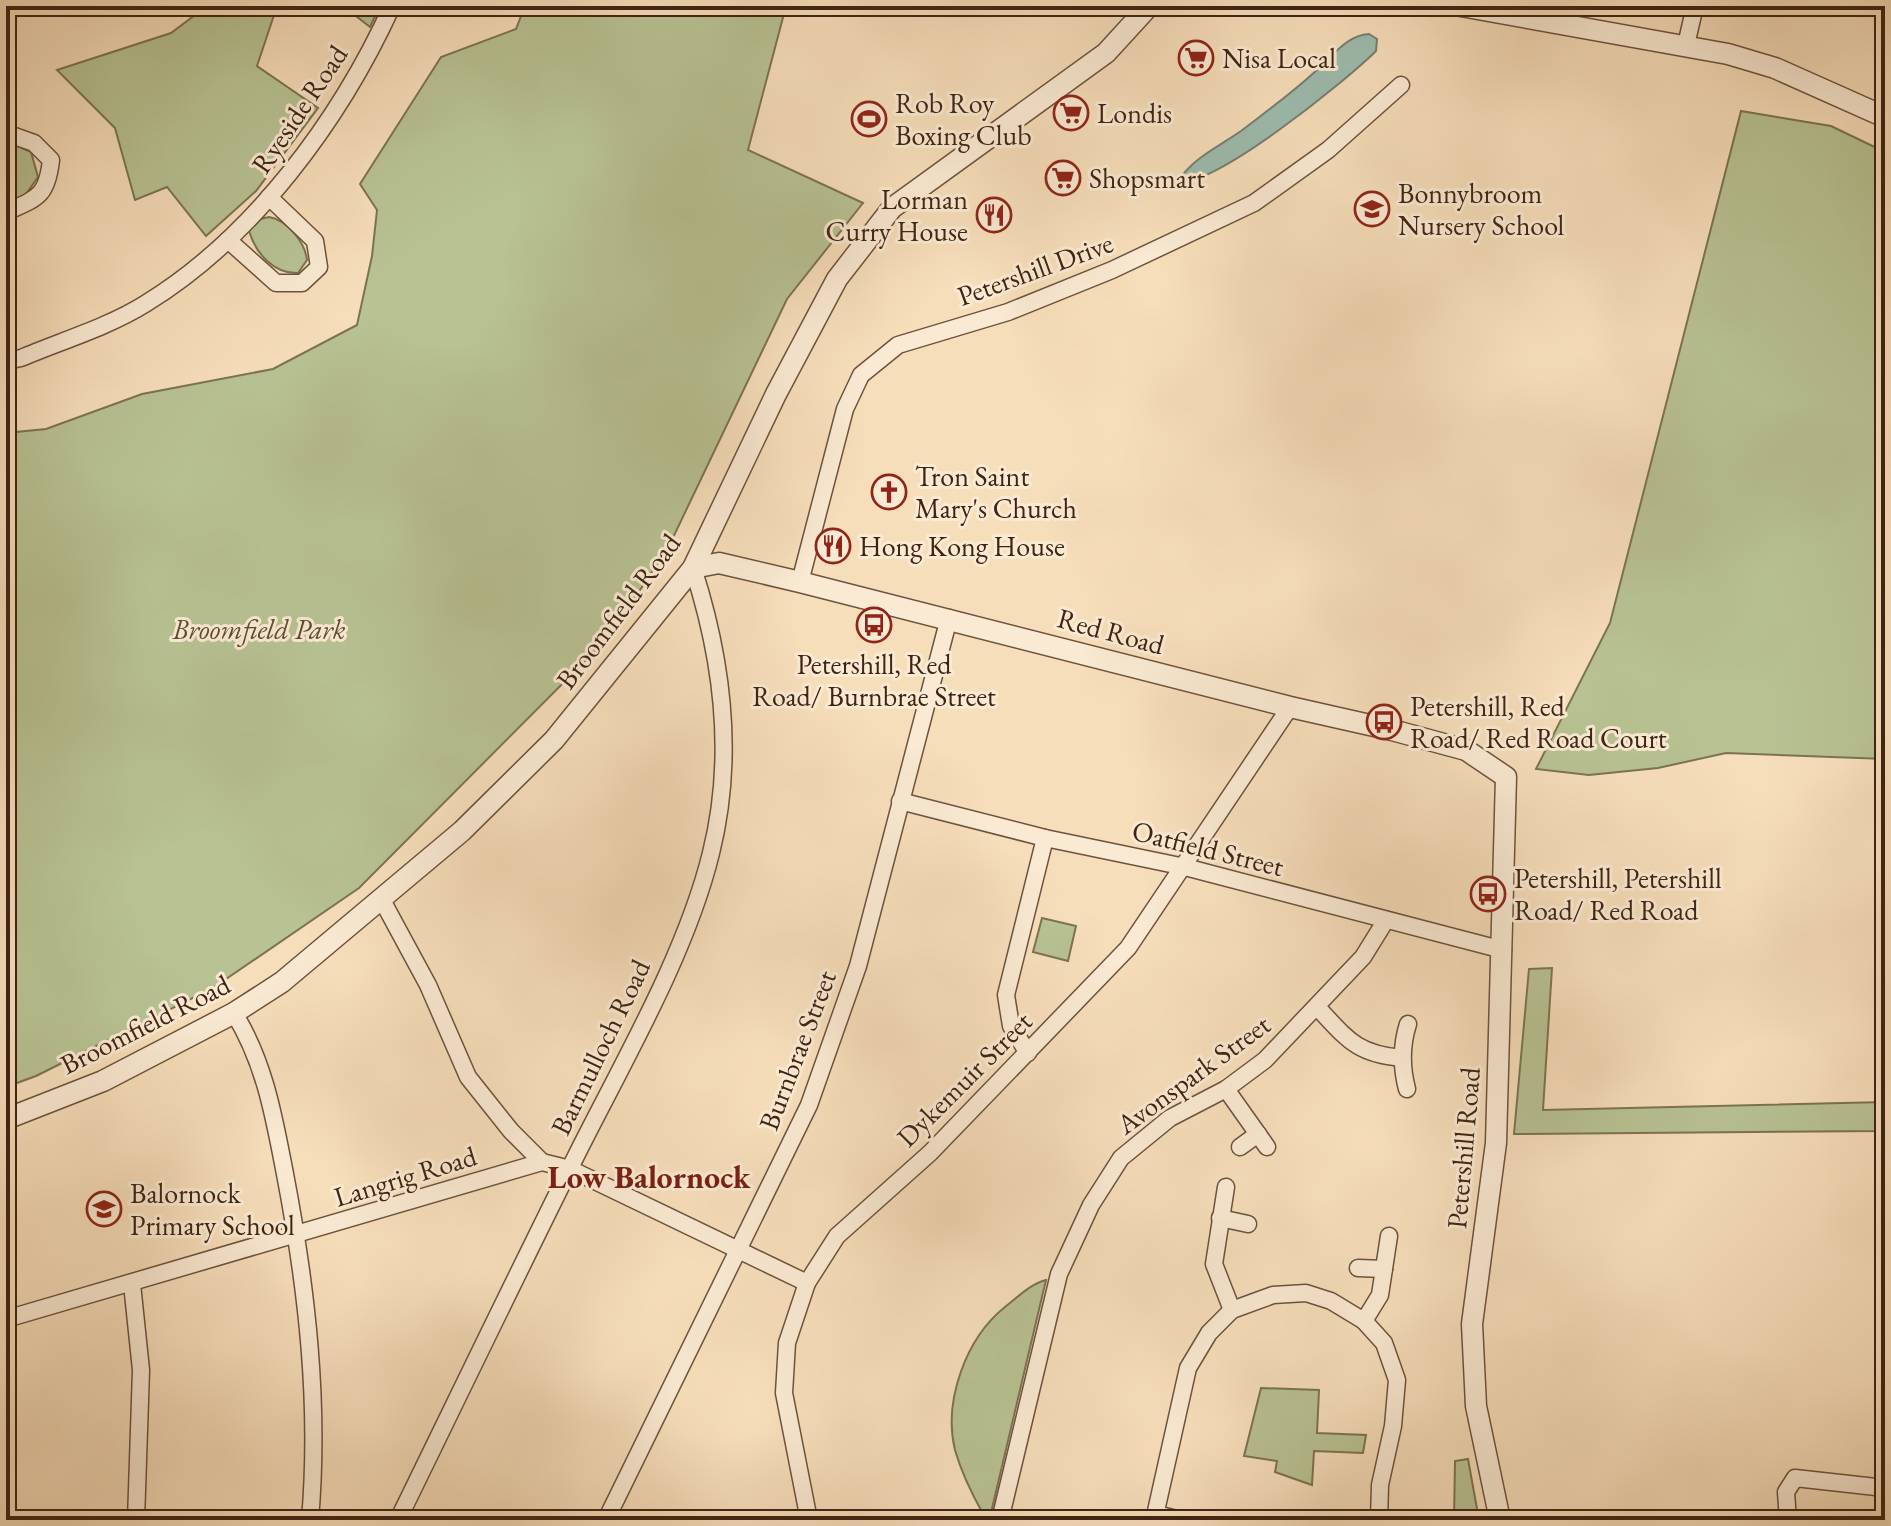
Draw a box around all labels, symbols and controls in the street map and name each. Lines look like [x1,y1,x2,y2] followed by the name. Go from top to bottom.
[243,37,356,180] street label: Ryeside Road
[1177,39,1215,77] supermarket icon: Nisa Local
[1222,40,1336,76] place label: Nisa Local
[895,85,1032,153] place label: Rob Roy Boxing Club
[1052,94,1090,132] supermarket icon: Londis
[1097,95,1172,131] place label: Londis
[850,100,888,138] sports icon: Rob Roy Boxing Club
[1044,159,1082,197] supermarket icon: Shopsmart
[1089,160,1205,196] place label: Shopsmart
[1398,175,1565,243] place label: Bonnybroom Nursery School
[826,181,968,249] place label: Lorman Curry House
[1353,190,1391,228] school or university icon: Bonnybroom Nursery School
[975,196,1013,234] restaurant icon: Lorman Curry House
[952,224,1118,314] street label: Petershill Drive
[915,458,1077,526] place label: Tron Saint Mary's Church
[870,473,908,511] church icon: Tron Saint Mary's Church
[548,525,689,696] street label: Broomfield Road
[814,527,852,565] restaurant icon: Hong Kong House
[859,528,1065,564] place label: Hong Kong House
[1054,600,1169,663] street label: Red Road
[855,606,893,644] bus stop icon: Petershill, Red Road/ Burnbrae Street
[171,611,346,647] park label: Broomfield Park
[752,646,996,714] place label: Petershill, Red Road/ Burnbrae Street
[1410,688,1667,756] place label: Petershill, Red Road/ Red Road Court
[1365,703,1403,741] bus stop icon: Petershill, Red Road/ Red Road Court
[1129,812,1288,884] street label: Oatfield Street
[1514,860,1722,928] place label: Petershill, Petershill Road/ Red Road
[1469,875,1507,913] bus stop icon: Petershill, Petershill Road/ Red Road
[542,953,658,1141] street label: Barmulloch Road
[54,965,237,1082] street label: Broomfield Road
[750,965,844,1135] street label: Burnbrae Street
[889,1003,1040,1154] street label: Dykemuir Street
[1108,1006,1277,1142] street label: Avonspark Street
[1438,1065,1488,1230] street label: Petershill Road
[329,1137,481,1215] street label: Langrig Road
[547,1156,751,1198] district label: Low Balornock
[130,1175,295,1243] place label: Balornock Primary School
[85,1190,123,1228] school or university icon: Balornock Primary School

